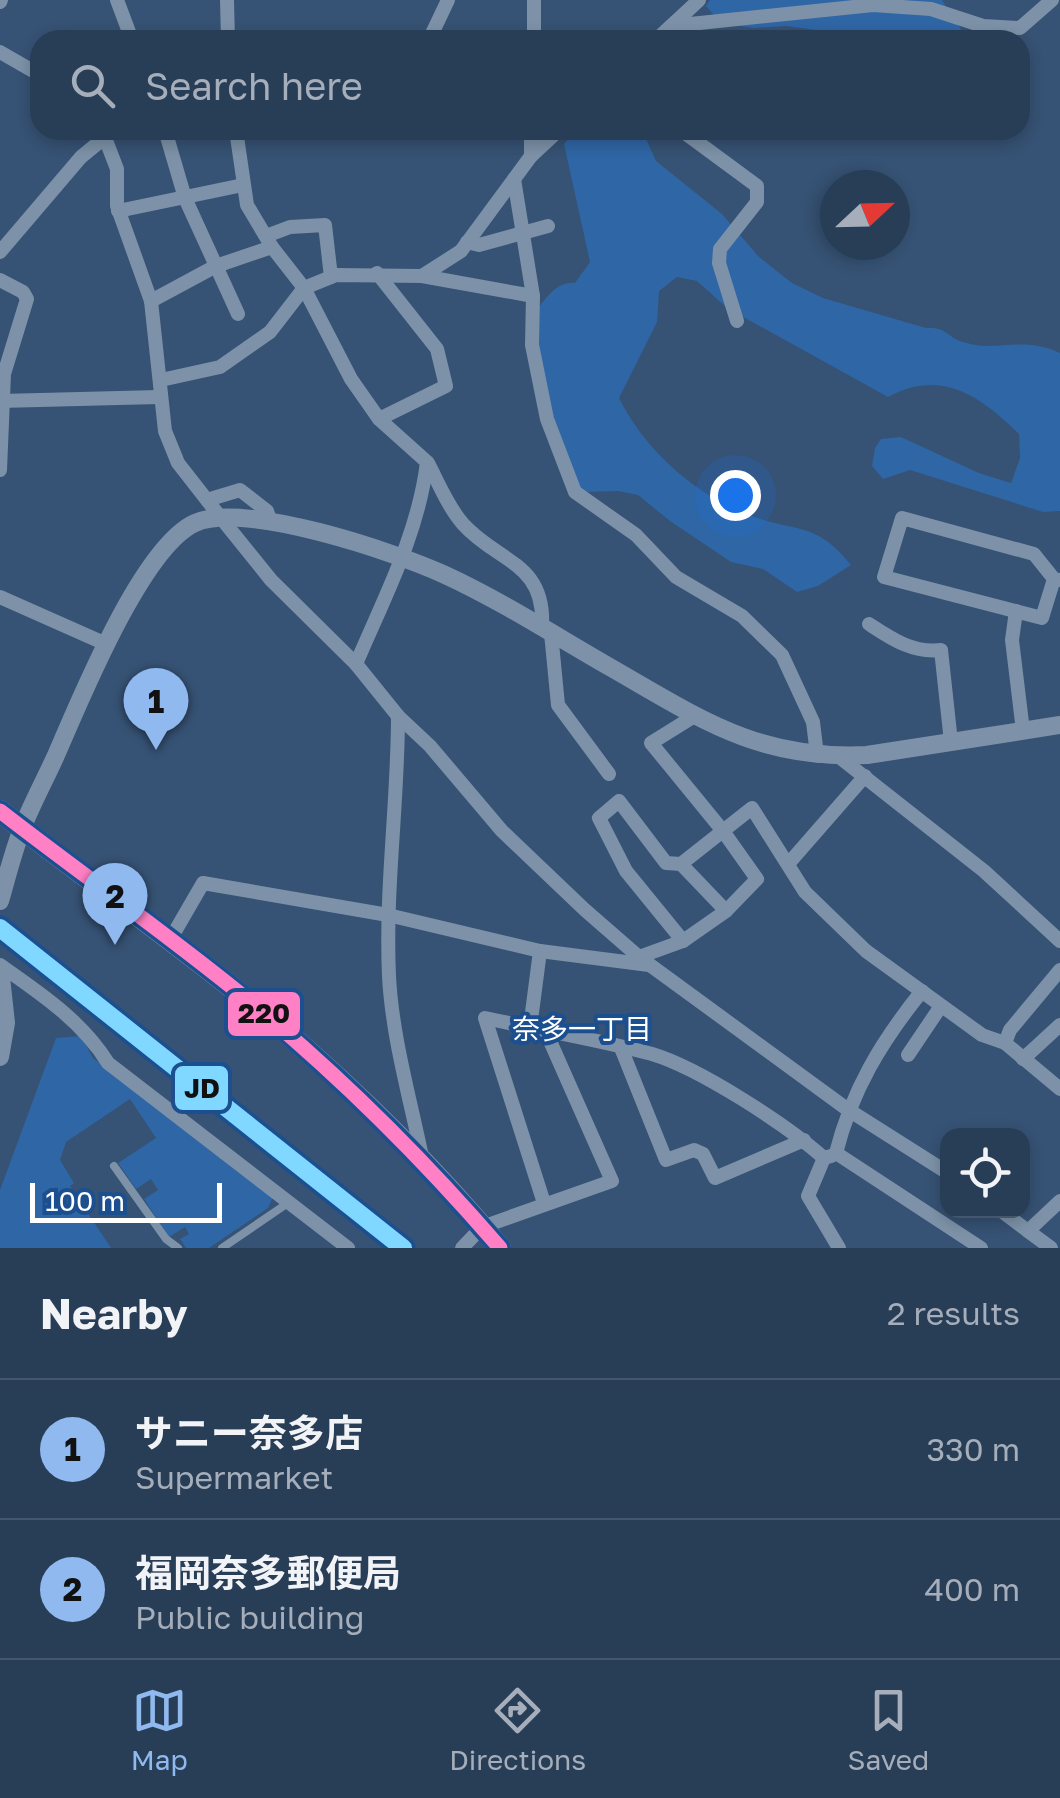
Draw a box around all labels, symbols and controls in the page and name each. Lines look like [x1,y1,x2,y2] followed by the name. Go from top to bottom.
[30,30,1030,140] search box
[65,58,120,113] icon: search
[145,63,363,108] text: Search here
[820,170,910,260] north arrow
[710,470,761,521] your location
[124,668,188,750] pin: 1
[82,862,148,945] pin: 2
[226,990,302,1038] line badge: 220
[238,996,290,1029] text: 220
[512,1012,652,1045] district label: 奈多一丁目
[173,1064,230,1112] line badge: JD
[184,1071,220,1104] text: JD
[940,1128,1030,1218] map controls
[940,1128,1030,1218] button: locate
[30,1178,222,1222] scale bar
[45,1184,125,1217] text: 100 m
[40,1288,188,1338] text: Nearby
[887,1294,1020,1332] text: 2 results
[135,1410,363,1455] text: サニー奈多店
[64,1430,81,1468] text: 1
[926,1430,1020,1468] text: 330 m
[135,1458,333,1496] text: Supermarket
[135,1550,401,1595] text: 福岡奈多郵便局
[63,1570,82,1608] text: 2
[924,1570,1020,1608] text: 400 m
[135,1598,364,1636] text: Public building
[131,1683,188,1776] tab: Map
[449,1683,586,1776] tab: Directions
[847,1683,929,1776] tab: Saved

